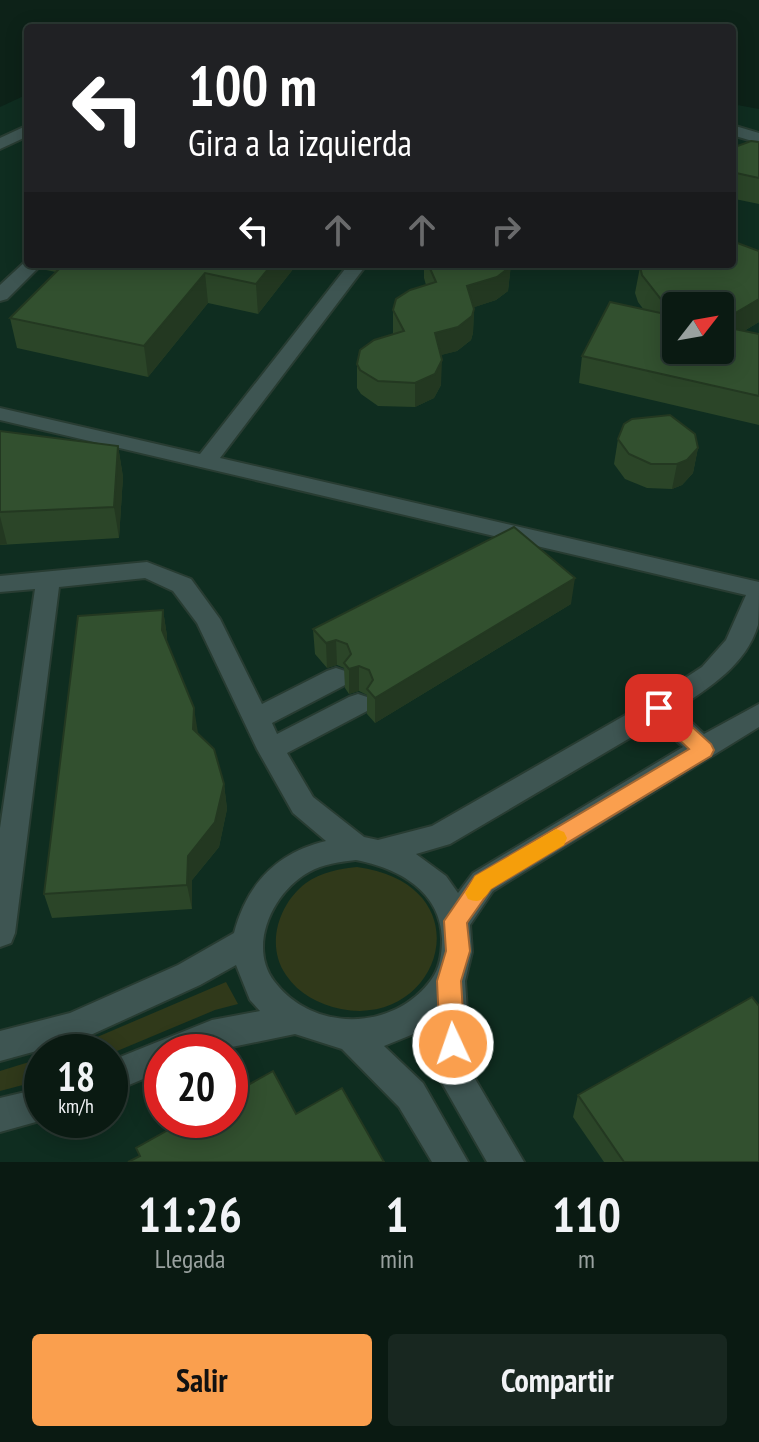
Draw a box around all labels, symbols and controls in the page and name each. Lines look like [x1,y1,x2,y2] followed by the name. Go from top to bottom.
[188,49,317,121] text: 100 m
[56,56,160,160] icon: left
[188,119,412,166] text: Gira a la izquierda
[232,208,276,252] icon: left
[316,208,360,252] icon: ahead
[400,208,444,252] icon: ahead
[484,208,528,252] icon: right
[662,292,734,364] north arrow
[662,292,734,364] map controls
[625,674,693,742] pin
[637,686,681,730] icon: arrive
[411,1002,495,1086] position arrow
[144,1034,248,1138] speed limit sign: 20
[57,1050,95,1102] text: 18
[58,1093,94,1119] text: km/h
[138,1183,242,1245] text: 11:26
[386,1183,408,1245] text: 1
[552,1183,621,1245] text: 110
[155,1242,225,1275] text: Llegada
[380,1242,414,1275] text: min
[578,1242,595,1275] text: m
[32,1334,372,1426] button: Salir
[388,1334,727,1426] button: Compartir

